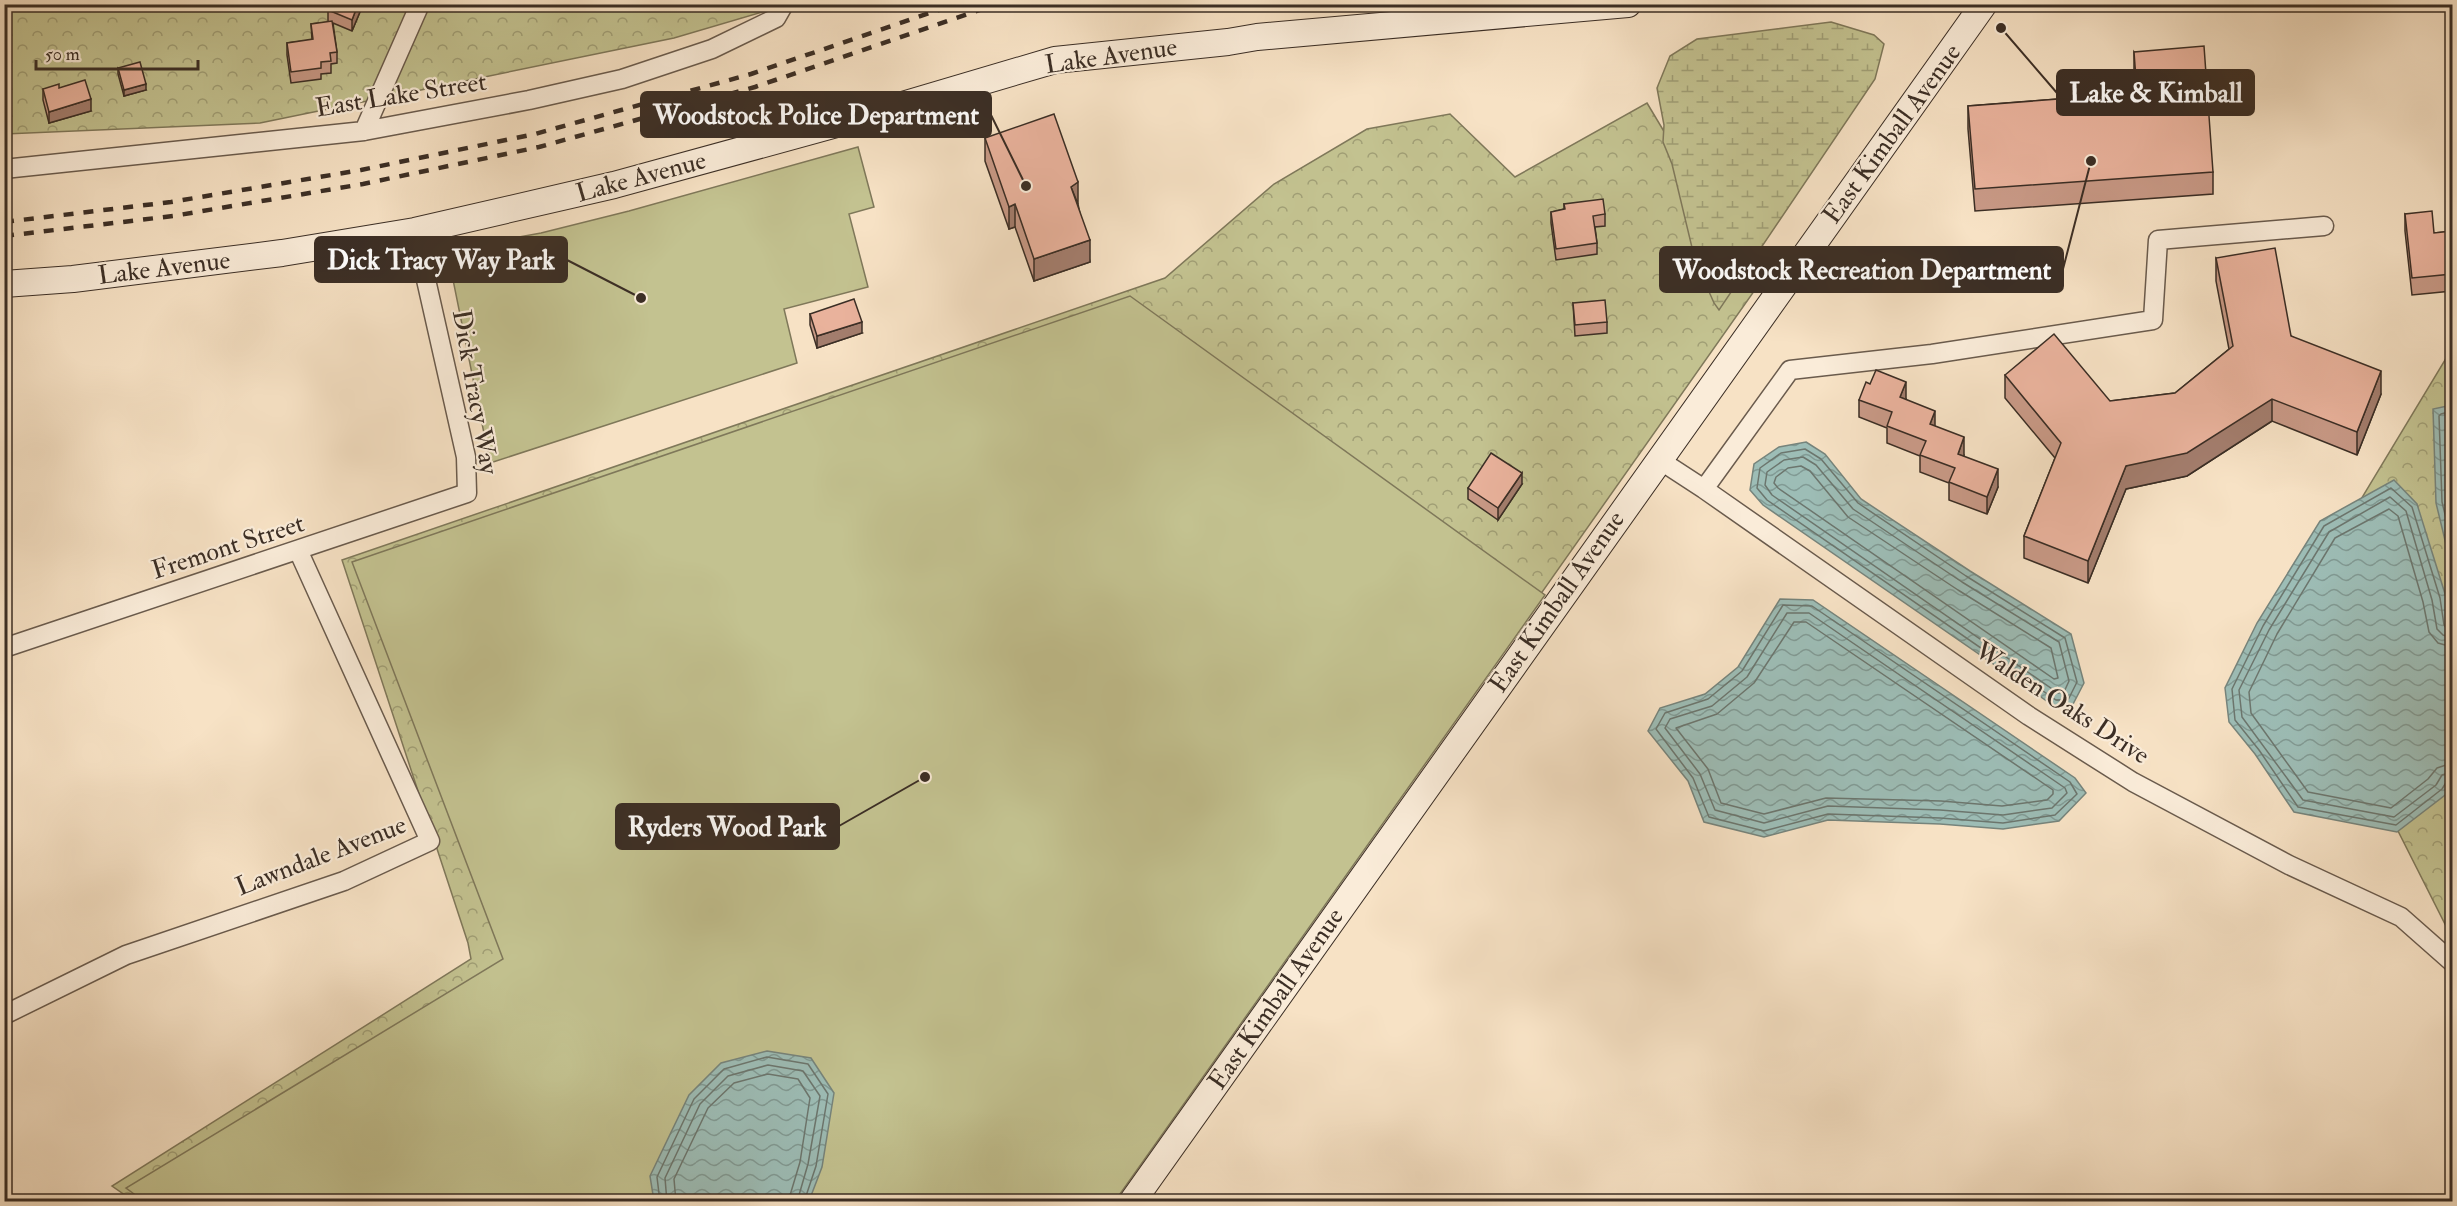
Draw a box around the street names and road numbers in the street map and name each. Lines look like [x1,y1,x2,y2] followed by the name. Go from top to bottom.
[1043,31,1179,81] street label: Lake Avenue
[1816,38,1968,230] street label: East Kimball Avenue
[313,66,489,124] street label: East Lake Street
[573,144,710,210] street label: Lake Avenue
[96,244,232,292] street label: Lake Avenue
[445,307,505,477] street label: Dick Tracy Way
[1482,505,1632,699] street label: East Kimball Avenue
[148,507,308,587] street label: Fremont Street
[1968,634,2156,771] street label: Walden Oaks Drive
[231,809,411,903] street label: Lawndale Avenue
[1201,902,1351,1096] street label: East Kimball Avenue

